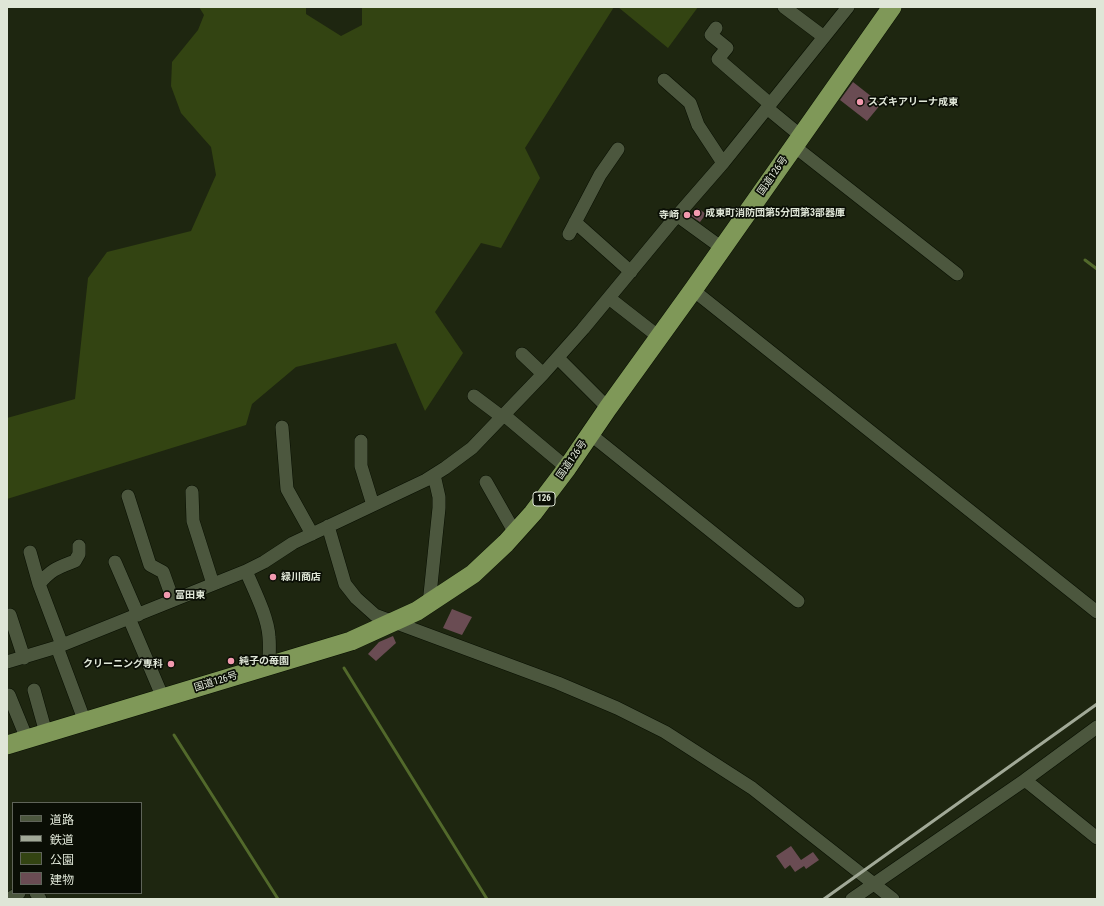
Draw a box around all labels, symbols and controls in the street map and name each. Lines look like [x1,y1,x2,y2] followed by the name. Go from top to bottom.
[868,96,958,108] place label: スズキアリーナ成東
[855,97,865,107] marker: スズキアリーナ成東
[755,154,791,198] street label: 国道126号
[705,207,845,219] place label: 成東町消防団第5分団第3部器庫
[692,208,702,218] marker: 成東町消防団第5分団第3部器庫
[659,209,679,221] place label: 寺崎
[682,210,692,220] marker: 寺崎
[554,438,590,482] street label: 国道126号
[533,492,555,506] road number: 126
[281,571,321,583] place label: 緑川商店
[268,572,278,582] marker: 緑川商店
[175,589,205,601] place label: 富田東
[162,590,172,600] marker: 富田東
[239,655,289,667] place label: 純子の苺園
[226,656,236,666] marker: 純子の苺園
[83,658,163,670] place label: クリーニング専科
[166,659,176,669] marker: クリーニング専科
[193,670,239,694] street label: 国道126号
[12,802,142,894] legend
[50,813,74,827] text: 道路
[50,833,74,847] text: 鉄道
[50,853,74,867] text: 公園
[50,873,74,887] text: 建物

